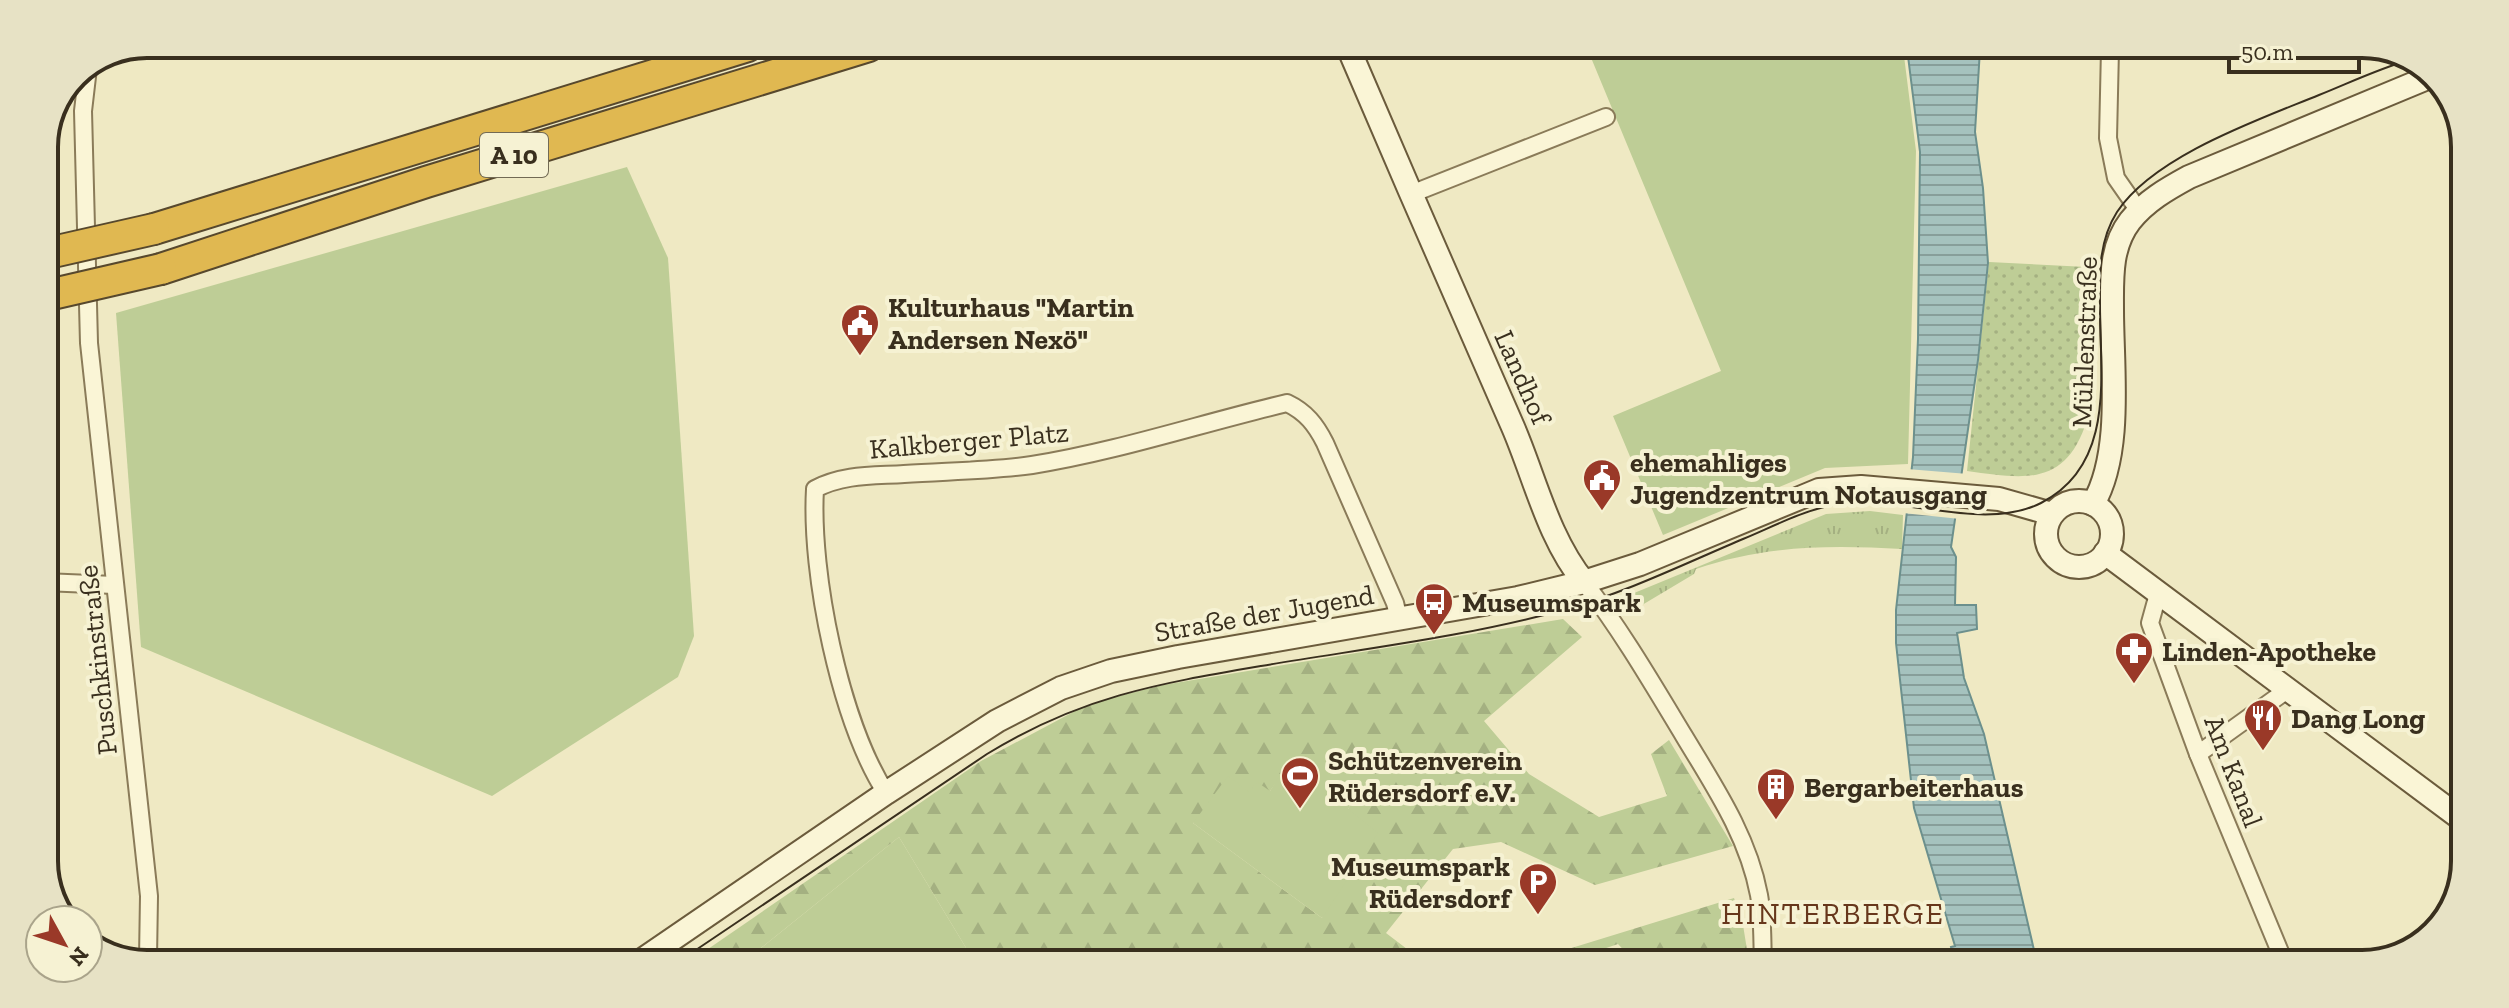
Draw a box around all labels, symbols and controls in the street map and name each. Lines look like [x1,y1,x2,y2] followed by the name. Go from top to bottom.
[2229,24,2359,74] scale bar
[2241,37,2294,66] text: 50 m
[480,133,548,177] road number: A 10
[2065,256,2104,428] street label: Mühlenstraße
[888,291,1134,356] place label: Kulturhaus "Martin Andersen Nexö"
[839,302,881,357] public building icon: Kulturhaus "Martin Andersen Nexö"
[1487,325,1559,431] street label: Landhof
[868,415,1070,466] street label: Kalkberger Platz
[1630,446,1987,511] place label: ehemahliges Jugendzentrum Notausgang
[1581,457,1623,512] public building icon: ehemahliges Jugendzentrum Notausgang
[71,564,124,756] street label: Puschkinstraße
[1152,578,1376,649] street label: Straße der Jugend
[1413,581,1455,636] bus stop icon: Museumspark
[1462,586,1641,619] place label: Museumspark
[2113,630,2155,685] pharmacy icon: Linden-Apotheke
[2162,635,2376,668] place label: Linden-Apotheke
[2242,697,2284,752] restaurant icon: Dang Long
[2291,702,2425,735] place label: Dang Long
[2197,711,2270,832] street label: Am Kanal
[1328,744,1523,809] place label: Schützenverein Rüdersdorf e.V.
[1279,755,1321,810] sports icon: Schützenverein Rüdersdorf e.V.
[1755,766,1797,821] building icon: Bergarbeiterhaus
[1804,771,2024,804] place label: Bergarbeiterhaus
[1331,850,1512,915] place label: Museumspark Rüdersdorf
[1517,861,1559,916] parking icon: Museumspark Rüdersdorf
[1721,896,1945,932] district label: HINTERBERGE
[24,904,104,984] north arrow
[63,941,95,972] text: N

